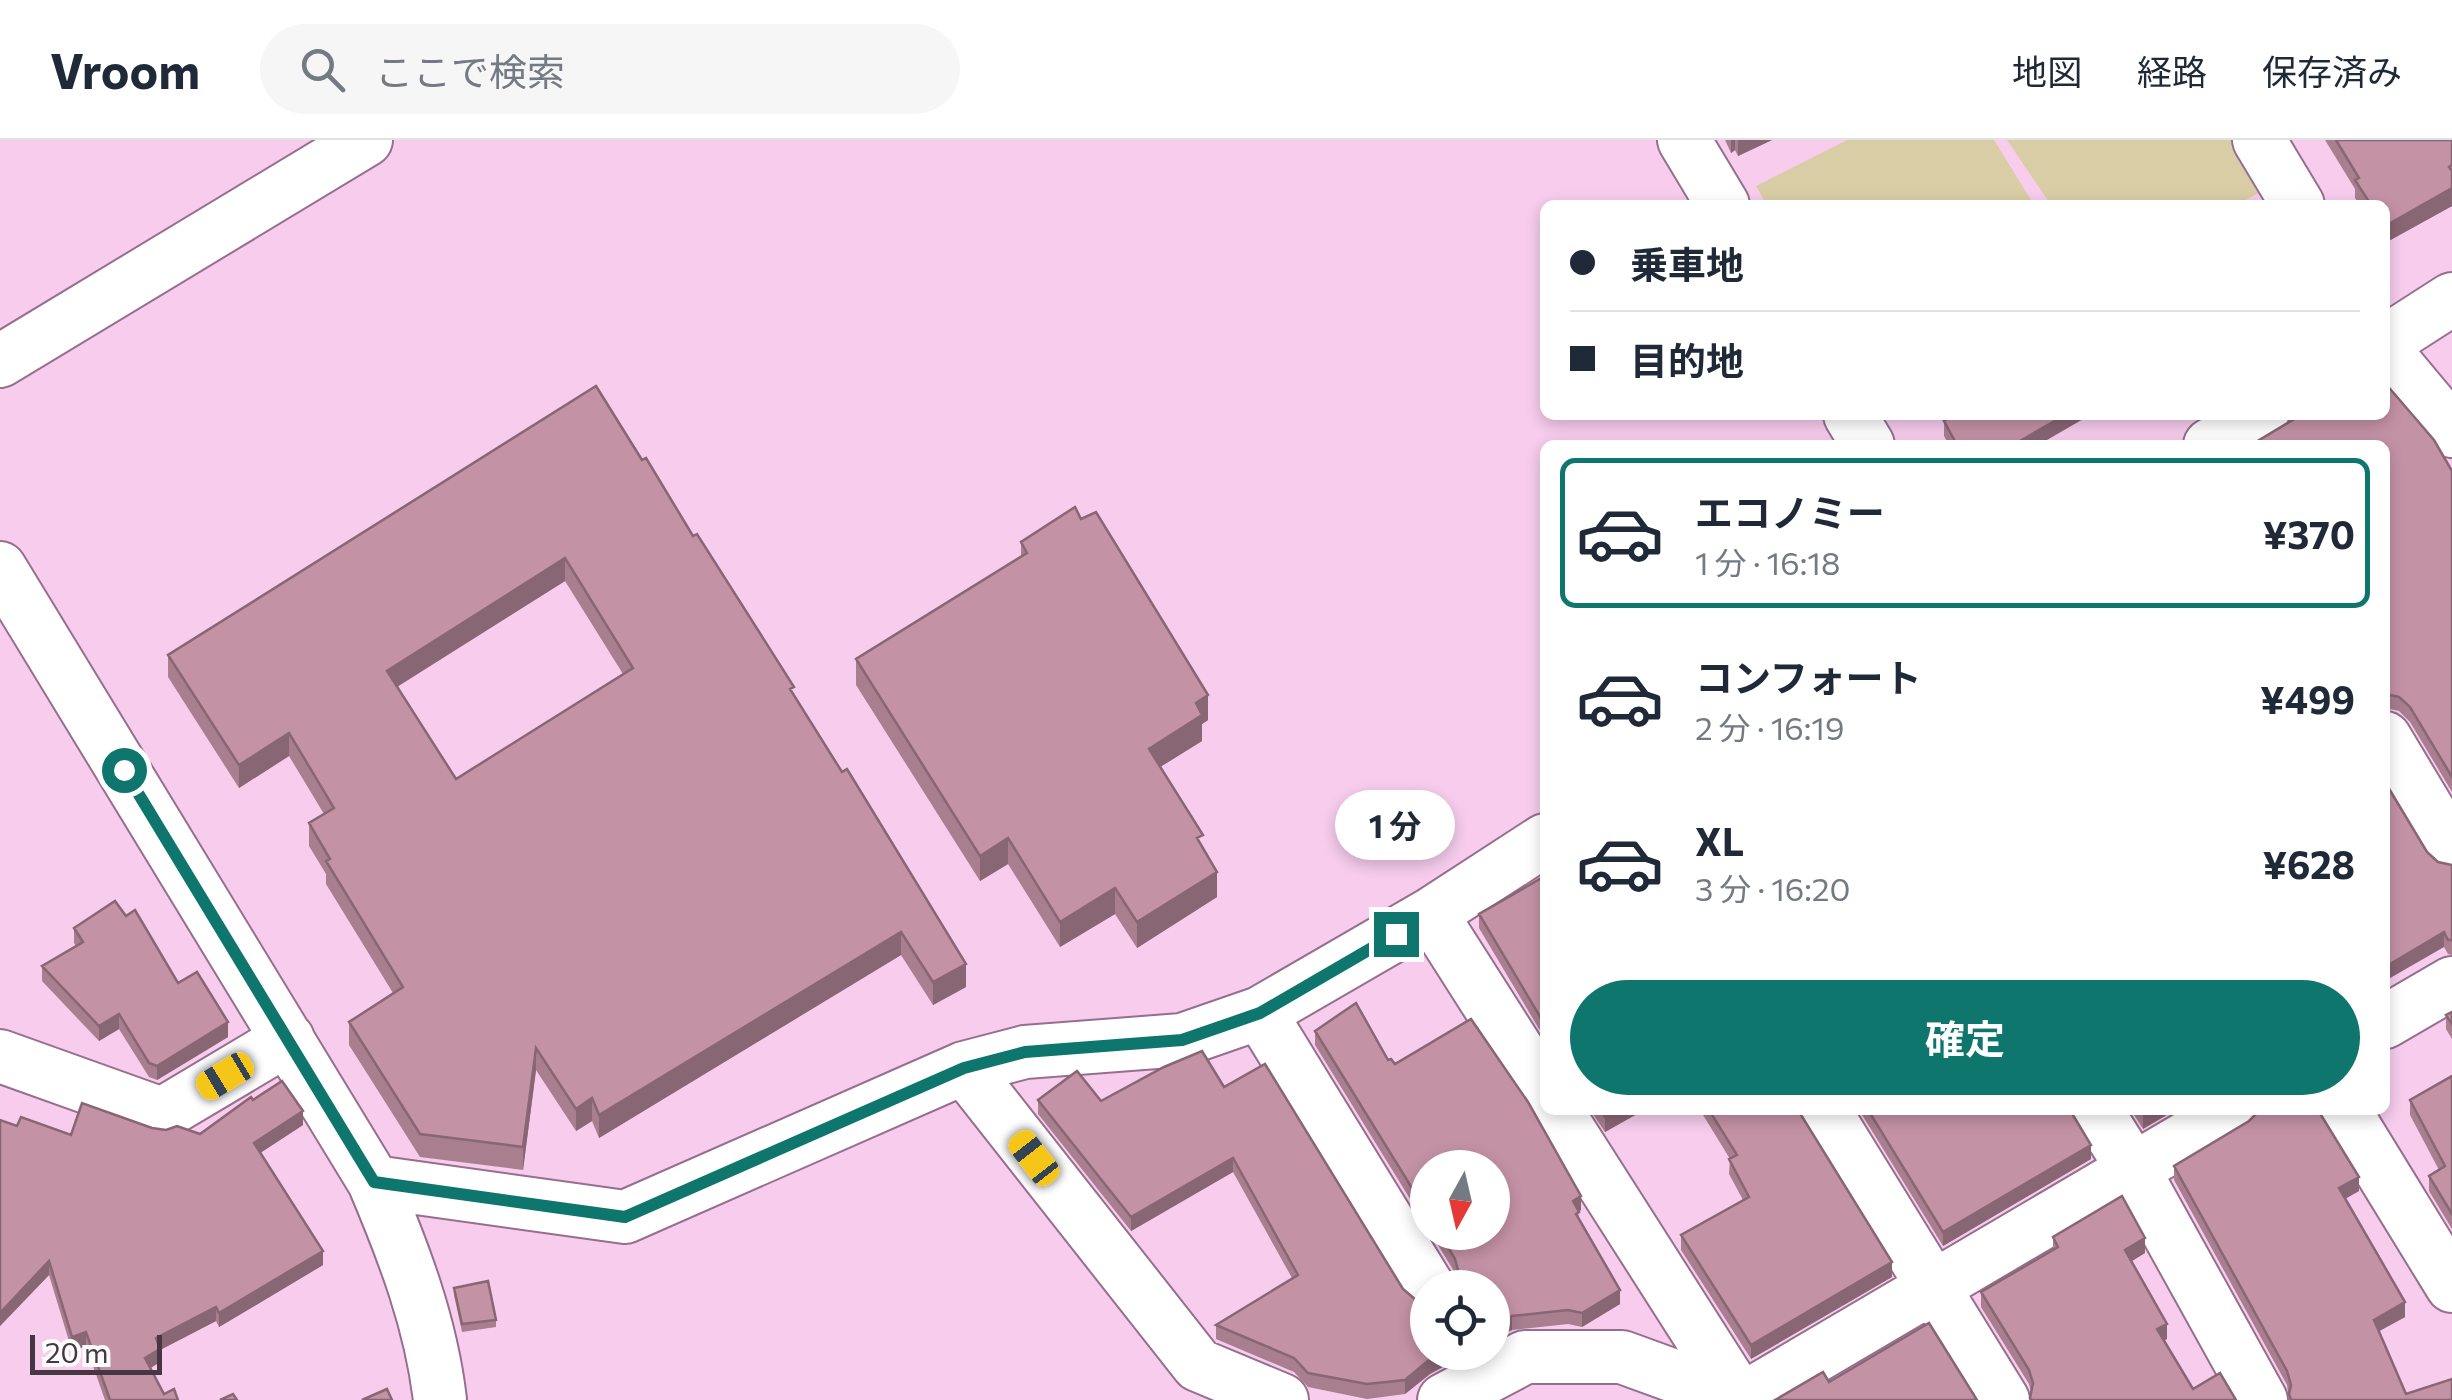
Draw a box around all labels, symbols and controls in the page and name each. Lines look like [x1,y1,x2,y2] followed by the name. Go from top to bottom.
[260,24,960,114] search box
[50,40,200,99] text: Vroom
[295,42,350,97] icon: search
[375,47,565,94] text: ここで検索
[2012,49,2082,92] text: 地図
[2137,49,2207,92] text: 経路
[2262,49,2402,92] text: 保存済み
[1630,240,1744,287] text: 乗車地
[1630,336,1744,383] text: 目的地
[1575,488,1665,578] icon: car
[1695,488,1885,535] text: エコノミー
[2263,510,2355,557] text: ¥370
[1695,542,1840,582] text: 1 分 · 16:18
[1575,653,1665,743] icon: car
[1695,653,1922,700] text: コンフォート
[2260,675,2355,722] text: ¥499
[1695,707,1844,747] text: 2 分 · 16:19
[102,748,147,793] route start
[1336,789,1456,859] callout: 1 分
[1369,805,1421,845] text: 1 分
[1695,817,1744,864] text: XL
[1575,818,1665,908] icon: car
[2263,840,2355,887] text: ¥628
[1695,868,1850,908] text: 3 分 · 16:20
[1374,912,1419,957] route end
[1570,980,2360,1095] button: 確定
[192,1048,258,1104] car
[1004,1125,1064,1191] car
[1410,1150,1510,1250] north arrow
[1410,1150,1510,1370] map controls
[1410,1270,1510,1370] button: locate
[30,1330,162,1374] scale bar
[45,1335,109,1369] text: 20 m

